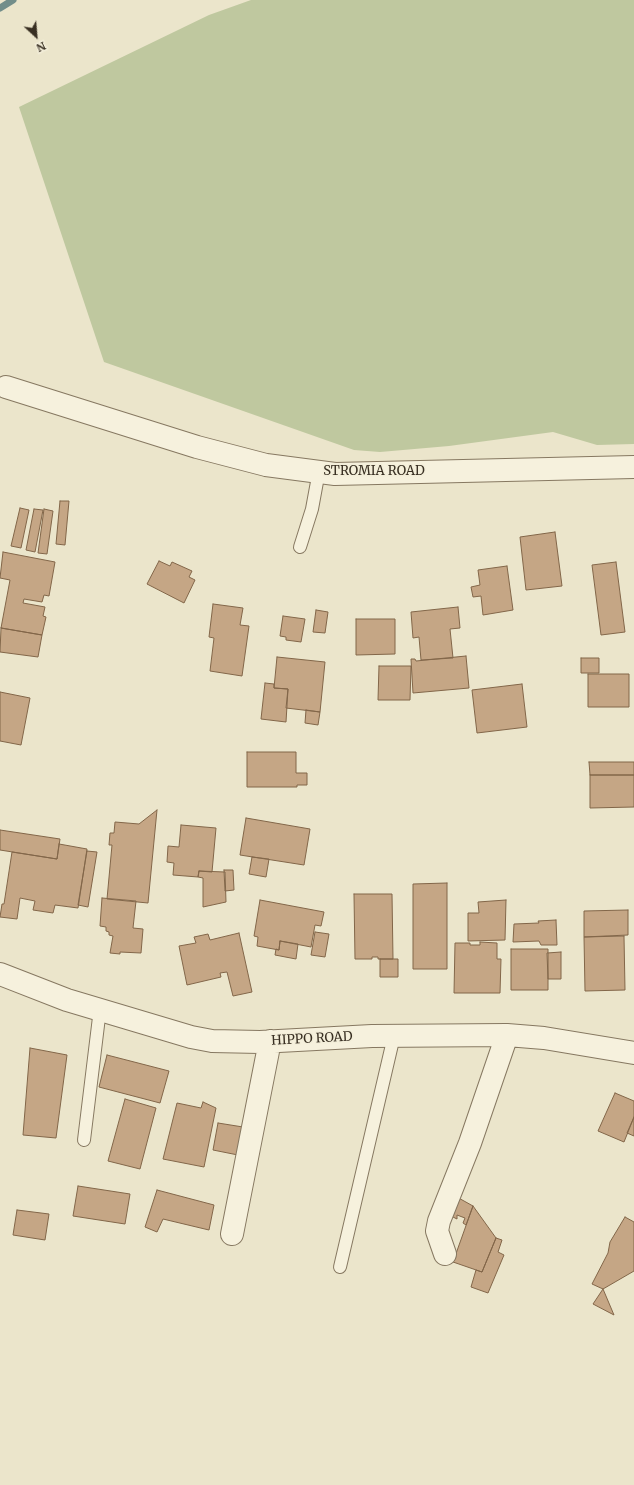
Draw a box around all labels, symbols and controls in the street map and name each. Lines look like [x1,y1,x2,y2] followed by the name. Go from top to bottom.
[16,16,56,56] north arrow
[34,39,48,55] text: N
[323,463,425,479] street label: STROMIA ROAD
[271,1029,353,1049] street label: HIPPO ROAD

